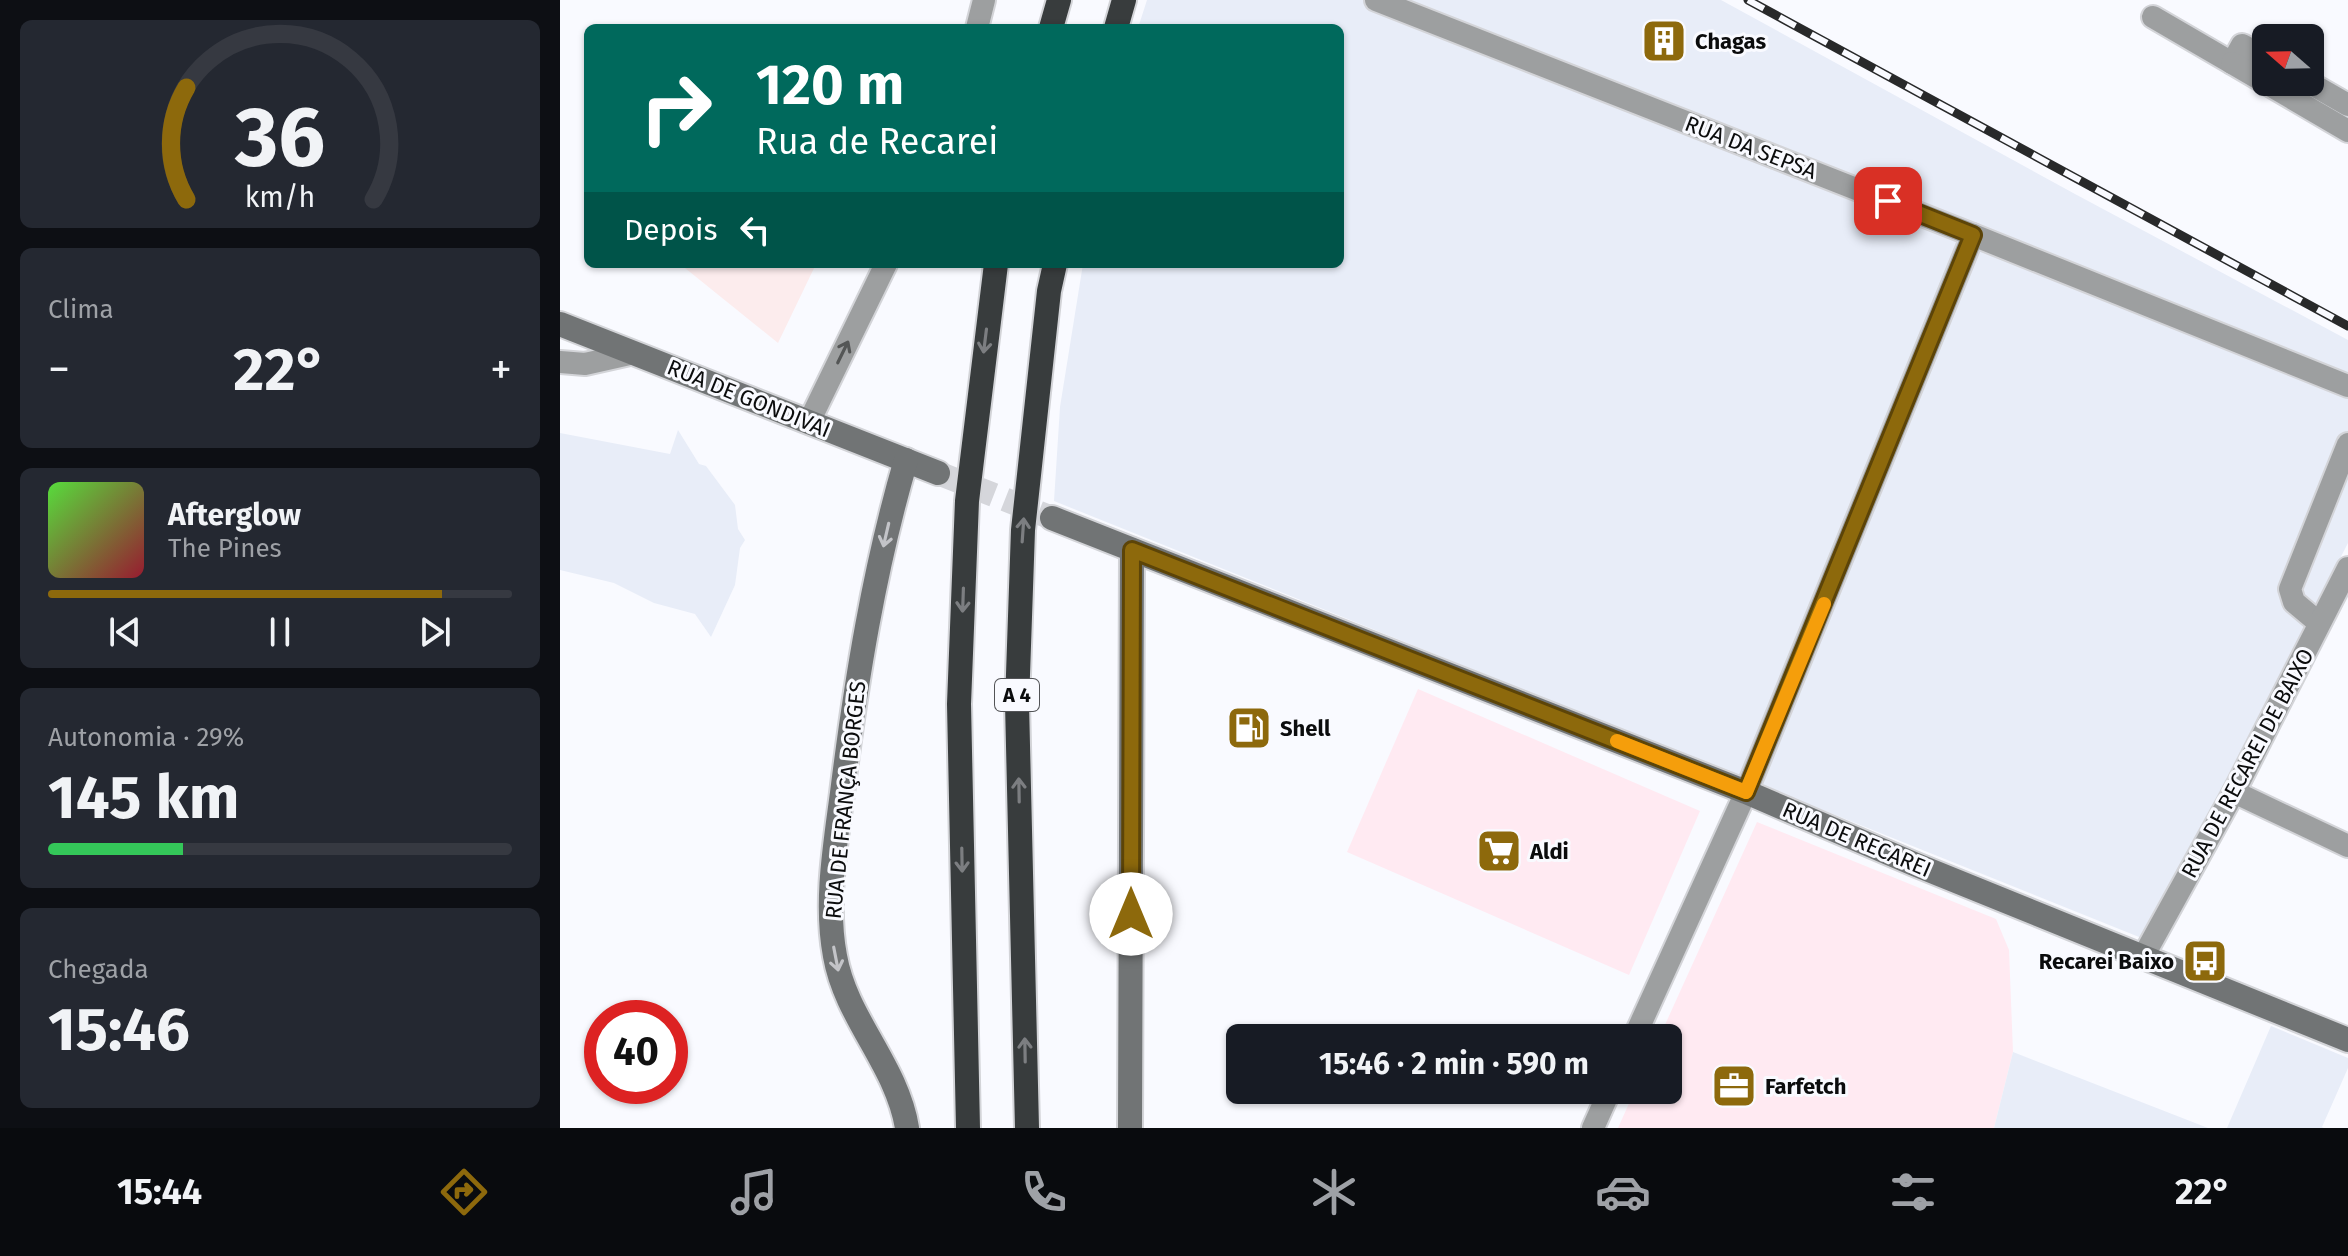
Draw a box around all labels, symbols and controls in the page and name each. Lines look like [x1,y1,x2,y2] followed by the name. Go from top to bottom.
[1640,17,1688,65] building icon: Chagas
[2252,24,2324,96] north arrow
[2252,24,2324,96] map controls
[1695,28,1766,55] place label: Chagas
[756,52,904,119] text: 120 m
[624,56,728,160] icon: right
[234,88,325,188] text: 36
[1681,110,1821,185] street label: RUA DA SEPSA
[756,120,998,164] text: Rua de Recarei
[1854,167,1922,235] pin
[1866,179,1910,223] icon: arrive
[245,180,315,215] text: km/h
[733,208,777,252] icon: left
[624,212,717,248] text: Depois
[48,294,114,325] text: Clima
[977,328,992,353] one-way arrow
[233,334,327,406] text: 22°
[836,341,851,365] one-way arrow
[48,343,70,396] text: −
[490,343,512,396] text: +
[663,353,834,443] street label: RUA DE GONDIVAI
[168,497,301,533] text: Afterglow
[1016,517,1031,544] one-way arrow
[878,522,893,548] one-way arrow
[168,533,282,564] text: The Pines
[955,586,970,613] one-way arrow
[103,610,147,654] icon: previous
[258,610,302,654] icon: pause
[413,610,457,654] icon: next
[2175,644,2319,882] street label: RUA DE RECAREI DE BAIXO
[995,679,1039,711] road number: A 4
[820,680,872,921] street label: RUA DE FRANÇA BORGES
[1225,704,1273,752] fuel station icon: Shell
[1280,715,1331,742] place label: Shell
[48,722,244,753] text: Autonomia · 29%
[48,762,239,834] text: 145 km
[1011,777,1027,804] one-way arrow
[1778,796,1935,883] street label: RUA DE RECAREI
[1475,827,1523,875] supermarket icon: Aldi
[1529,838,1569,865] place label: Aldi
[954,846,970,873] one-way arrow
[1089,872,1173,956] position arrow
[2181,937,2229,985] bus stop icon: Recarei Baixo
[829,945,844,971] one-way arrow
[2039,948,2174,975] place label: Recarei Baixo
[48,954,149,985] text: Chegada
[48,994,190,1066] text: 15:46
[584,1000,688,1104] speed limit sign: 40
[1017,1037,1033,1064] one-way arrow
[1319,1046,1589,1082] text: 15:46 · 2 min · 590 m
[1710,1062,1758,1110] office icon: Farfetch
[1765,1073,1846,1100] place label: Farfetch
[436,1164,492,1220] icon: directions
[726,1164,782,1220] icon: music
[1016,1164,1072,1220] icon: phone
[1306,1164,1362,1220] icon: climate
[1595,1164,1651,1220] icon: car
[1885,1164,1941,1220] icon: filters
[117,1170,202,1214] text: 15:44
[2175,1170,2231,1214] text: 22°

